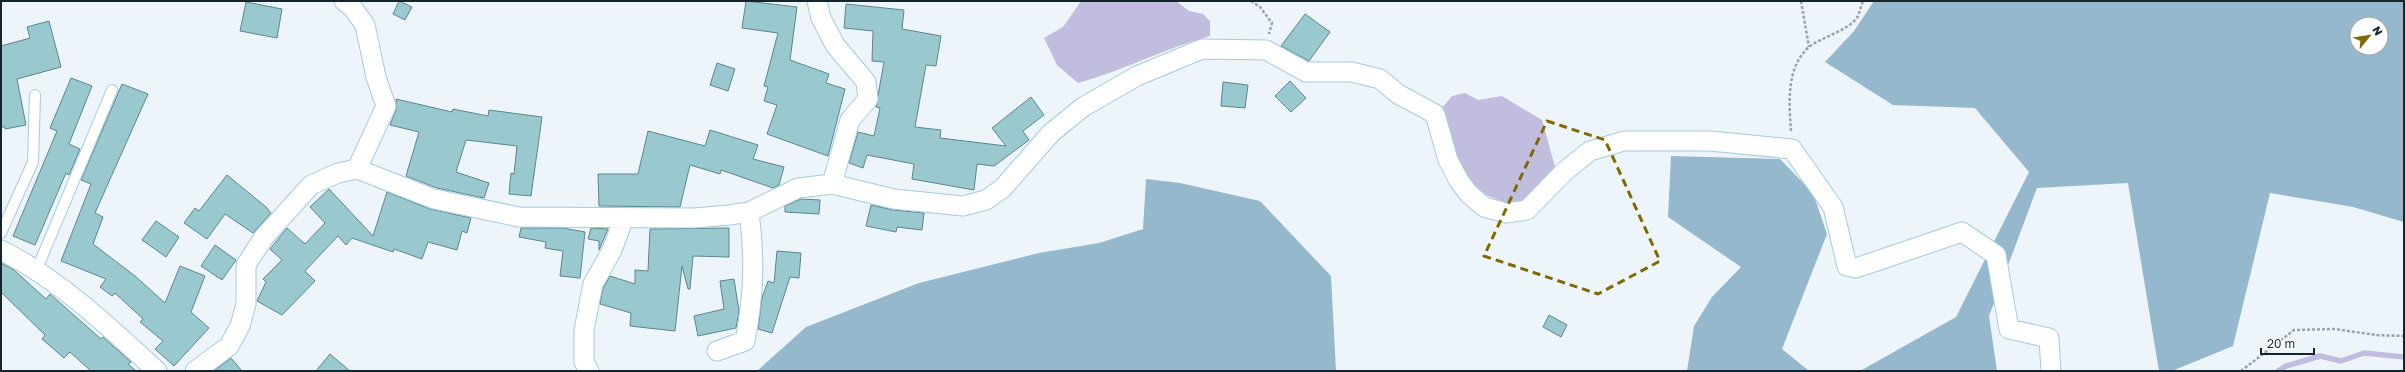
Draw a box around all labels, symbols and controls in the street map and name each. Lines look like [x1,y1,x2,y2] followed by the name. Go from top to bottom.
[2349,16,2389,56] north arrow
[2370,24,2386,38] text: N
[2261,330,2314,356] scale bar
[2267,336,2295,351] text: 20 m

